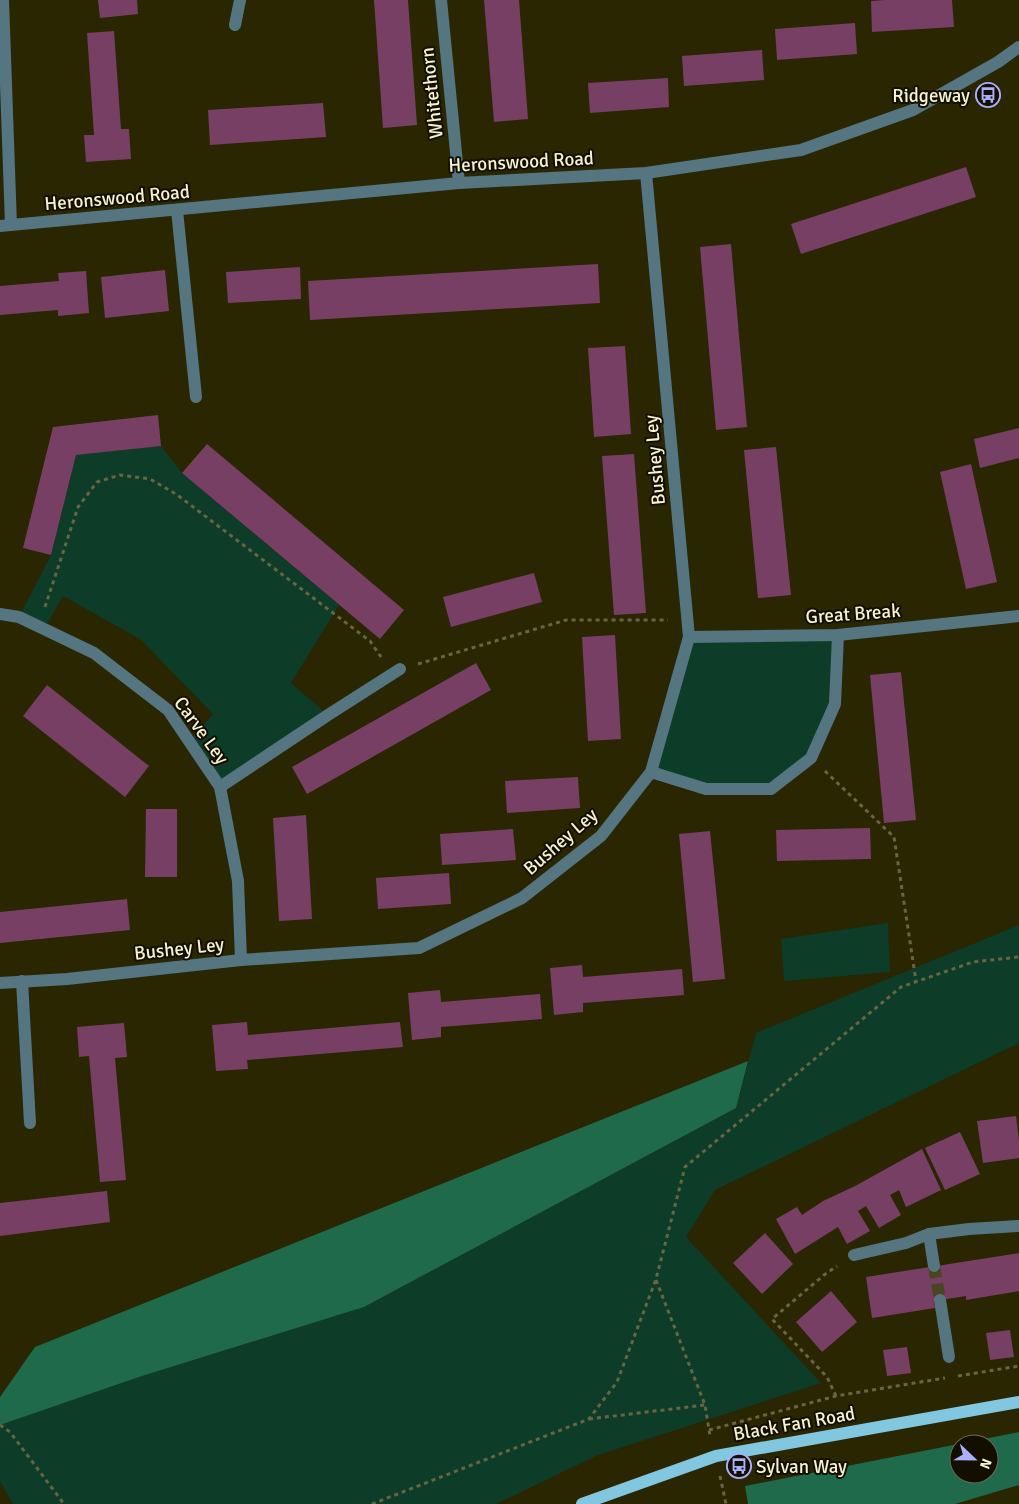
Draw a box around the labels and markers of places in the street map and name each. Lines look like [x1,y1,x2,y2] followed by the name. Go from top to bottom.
[975,82,1001,108] bus stop icon: Ridgeway
[892,84,970,108] place label: Ridgeway
[726,1453,752,1479] bus stop icon: Sylvan Way
[756,1455,847,1479] place label: Sylvan Way

